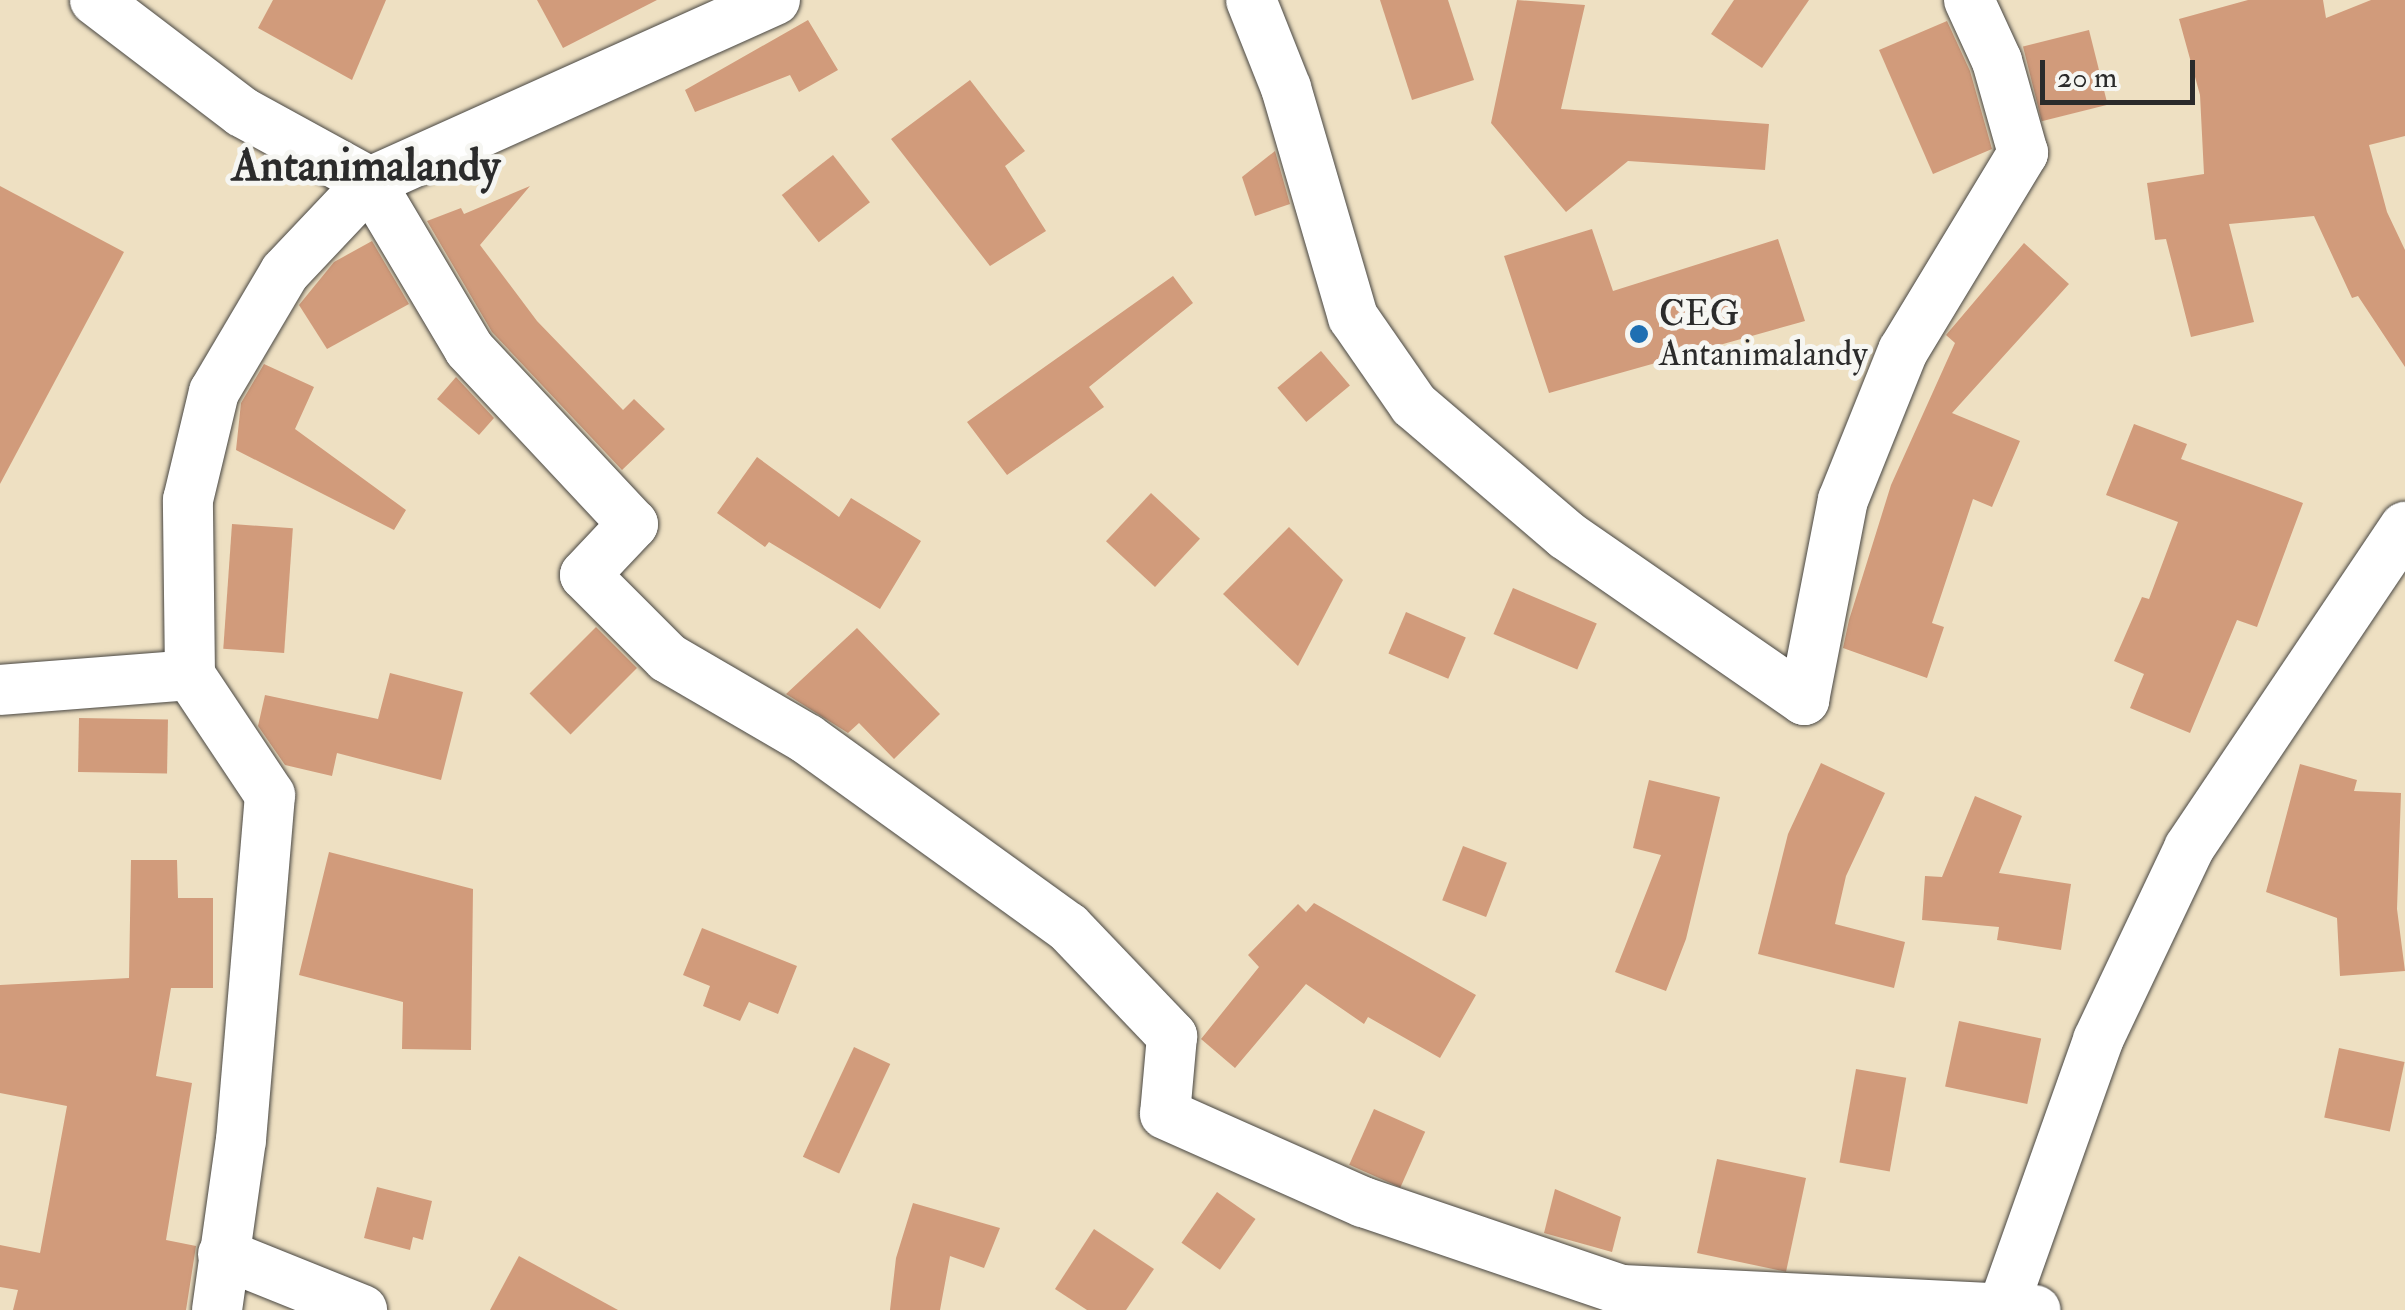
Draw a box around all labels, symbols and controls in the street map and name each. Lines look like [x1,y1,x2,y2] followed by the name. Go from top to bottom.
[2045,40,2200,102] scale bar
[2057,59,2117,96] text: 20 m
[232,140,500,194] district label: Antanimalandy
[1659,293,1868,375] place label: CEG Antanimalandy
[1628,323,1650,345] marker: CEG Antanimalandy

